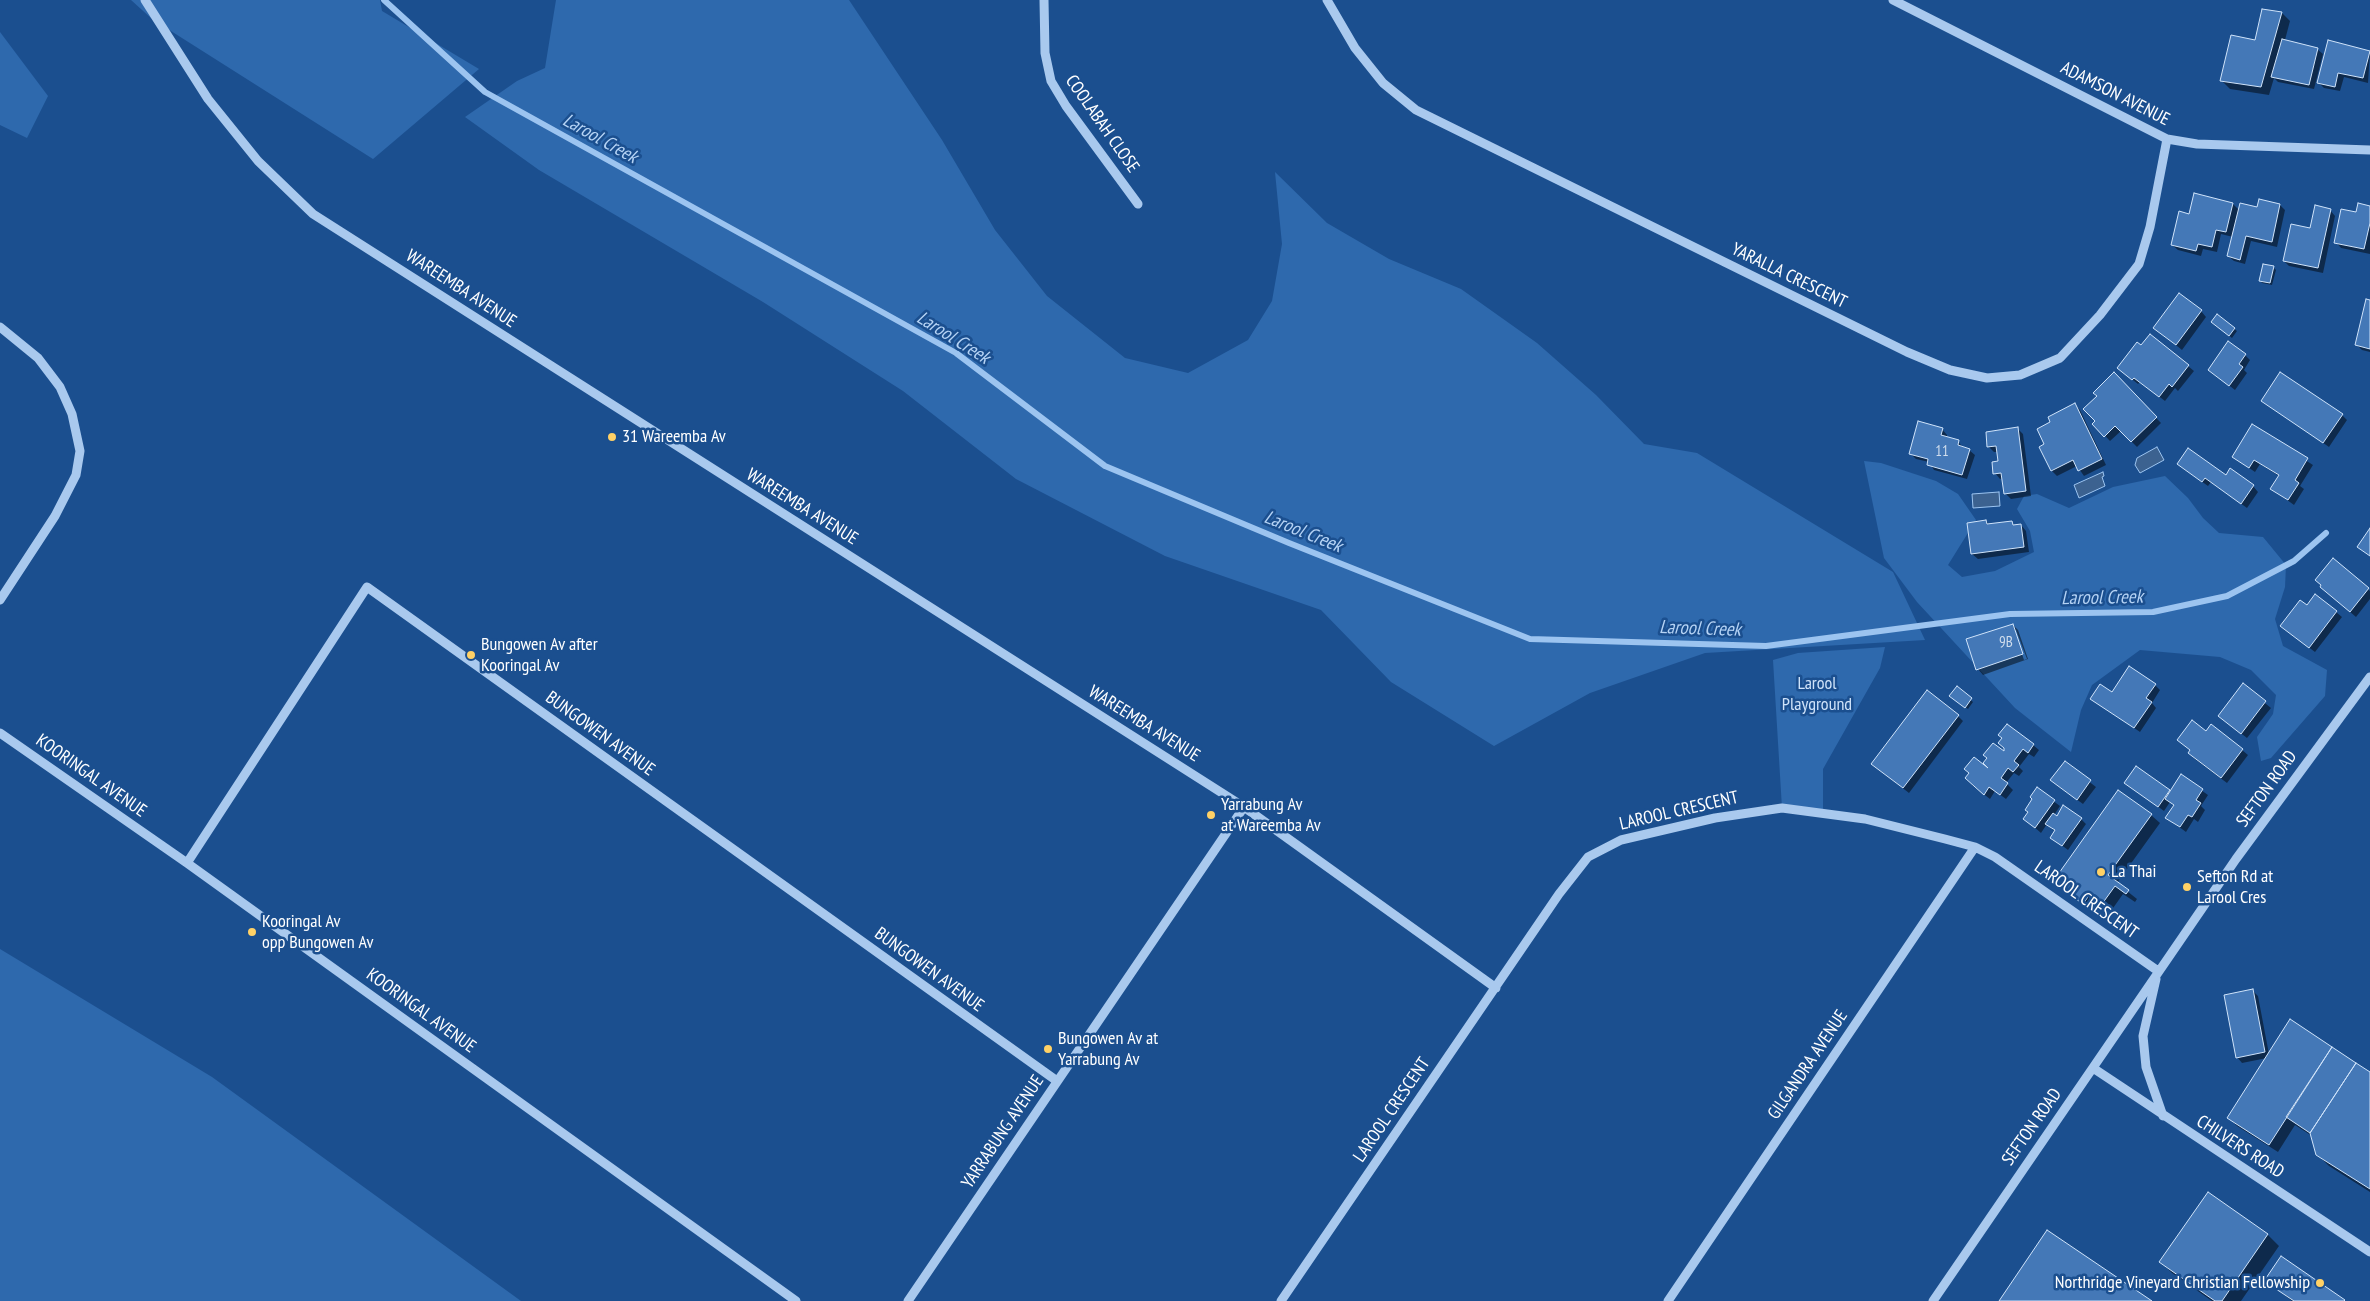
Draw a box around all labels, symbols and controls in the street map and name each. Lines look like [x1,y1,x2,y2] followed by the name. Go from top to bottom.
[2057,57,2173,131] street label: ADAMSON AVENUE
[1060,71,1144,177] street label: COOLABAH CLOSE
[559,109,641,169] water label: Larool Creek
[1728,239,1850,313] street label: YARALLA CRESCENT
[402,245,520,333] street label: WAREEMBA AVENUE
[912,307,994,369] water label: Larool Creek
[622,426,726,448] place label: 31 Wareemba Av
[606,431,618,443] marker: 31 Wareemba Av
[1935,443,1949,461] house number: 11
[742,464,862,550] street label: WAREEMBA AVENUE
[1261,506,1345,558] water label: Larool Creek
[2061,586,2143,610] water label: Larool Creek
[1659,616,1741,642] water label: Larool Creek
[481,634,598,676] place label: Bungowen Av after Kooringal Av
[1999,634,2013,652] house number: 9B
[465,649,477,661] marker: Bungowen Av after Kooringal Av
[1782,673,1852,716] park label: Larool Playground
[1084,681,1204,767] street label: WAREEMBA AVENUE
[541,687,659,781] street label: BUNGOWEN AVENUE
[32,730,150,822] street label: KOORINGAL AVENUE
[2232,747,2302,831] street label: SEFTON ROAD
[1617,787,1741,835] street label: LAROOL CRESCENT
[1221,794,1321,836] place label: Yarrabung Av at Wareemba Av
[1205,809,1217,821] marker: Yarrabung Av at Wareemba Av
[2030,856,2142,944] street label: LAROOL CRESCENT
[2111,861,2156,883] place label: La Thai
[2095,866,2107,878] marker: La Thai
[2197,866,2273,909] place label: Sefton Rd at Larool Cres
[2181,881,2193,893] marker: Sefton Rd at Larool Cres
[262,911,373,954] place label: Kooringal Av opp Bungowen Av
[870,923,988,1017] street label: BUNGOWEN AVENUE
[246,926,258,938] marker: Kooringal Av opp Bungowen Av
[362,964,480,1058] street label: KOORINGAL AVENUE
[1763,1006,1853,1124] street label: GILGANDRA AVENUE
[1058,1028,1158,1070] place label: Bungowen Av at Yarrabung Av
[1042,1043,1054,1055] marker: Bungowen Av at Yarrabung Av
[1349,1054,1435,1166] street label: LAROOL CRESCENT
[957,1071,1049,1193] street label: YARRABUNG AVENUE
[1998,1084,2066,1170] street label: SEFTON ROAD
[2192,1111,2288,1183] street label: CHILVERS ROAD
[2055,1272,2310,1294] place label: Northridge Vineyard Christian Fellowship
[2314,1277,2326,1289] marker: Northridge Vineyard Christian Fellowship

